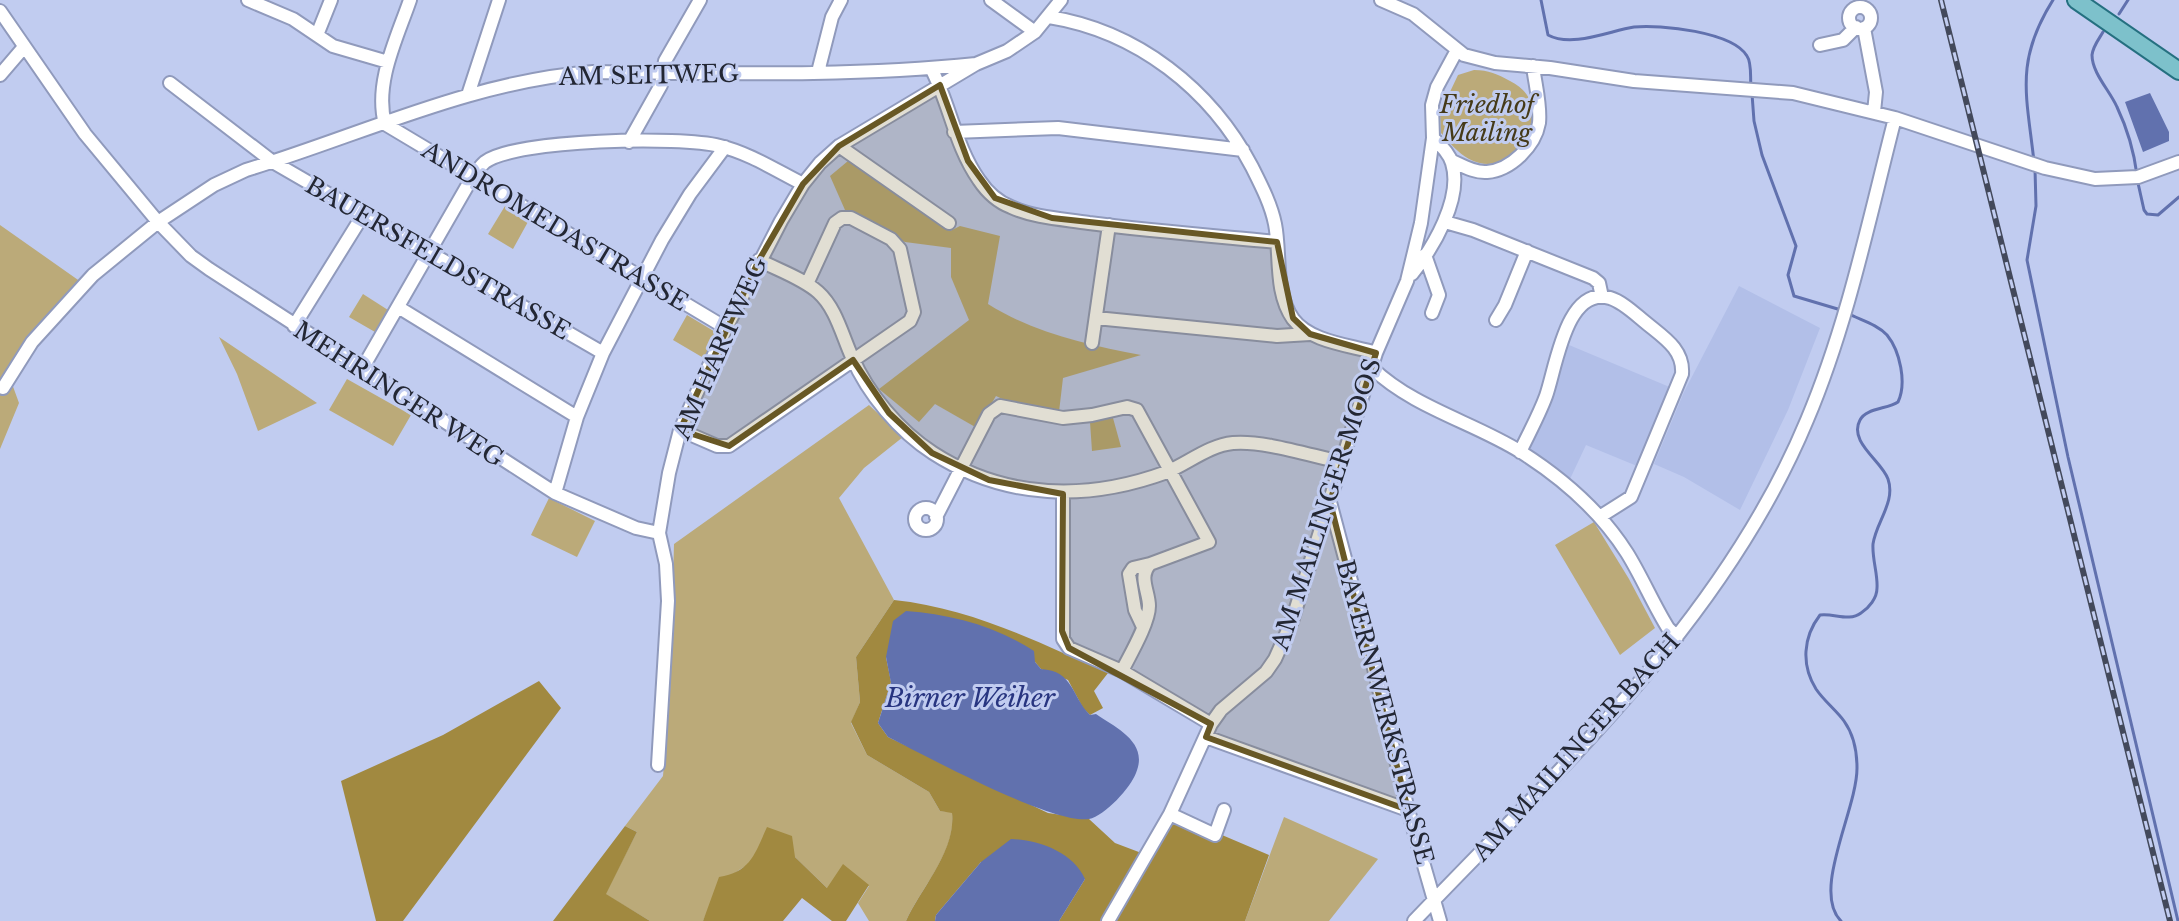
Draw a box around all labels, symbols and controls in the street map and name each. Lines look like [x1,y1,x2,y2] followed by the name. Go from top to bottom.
[558,59,739,91] street label: AM SEITWEG
[1439,90,1539,147] park label: Friedhof Mailing
[416,135,693,317] street label: ANDROMEDASTRASSE
[301,170,575,346] street label: BAUERSFELDSTRASSE
[666,252,773,445] street label: AM HARTWEG
[288,315,510,473] street label: MEHRINGER WEG
[1265,354,1387,654] street label: AM MAILINGER MOOS
[1330,557,1440,867] street label: BAYERNWERKSTRASSE
[1466,627,1686,867] street label: AM MAILINGER BACH
[884,682,1056,714] water label: Birner Weiher

